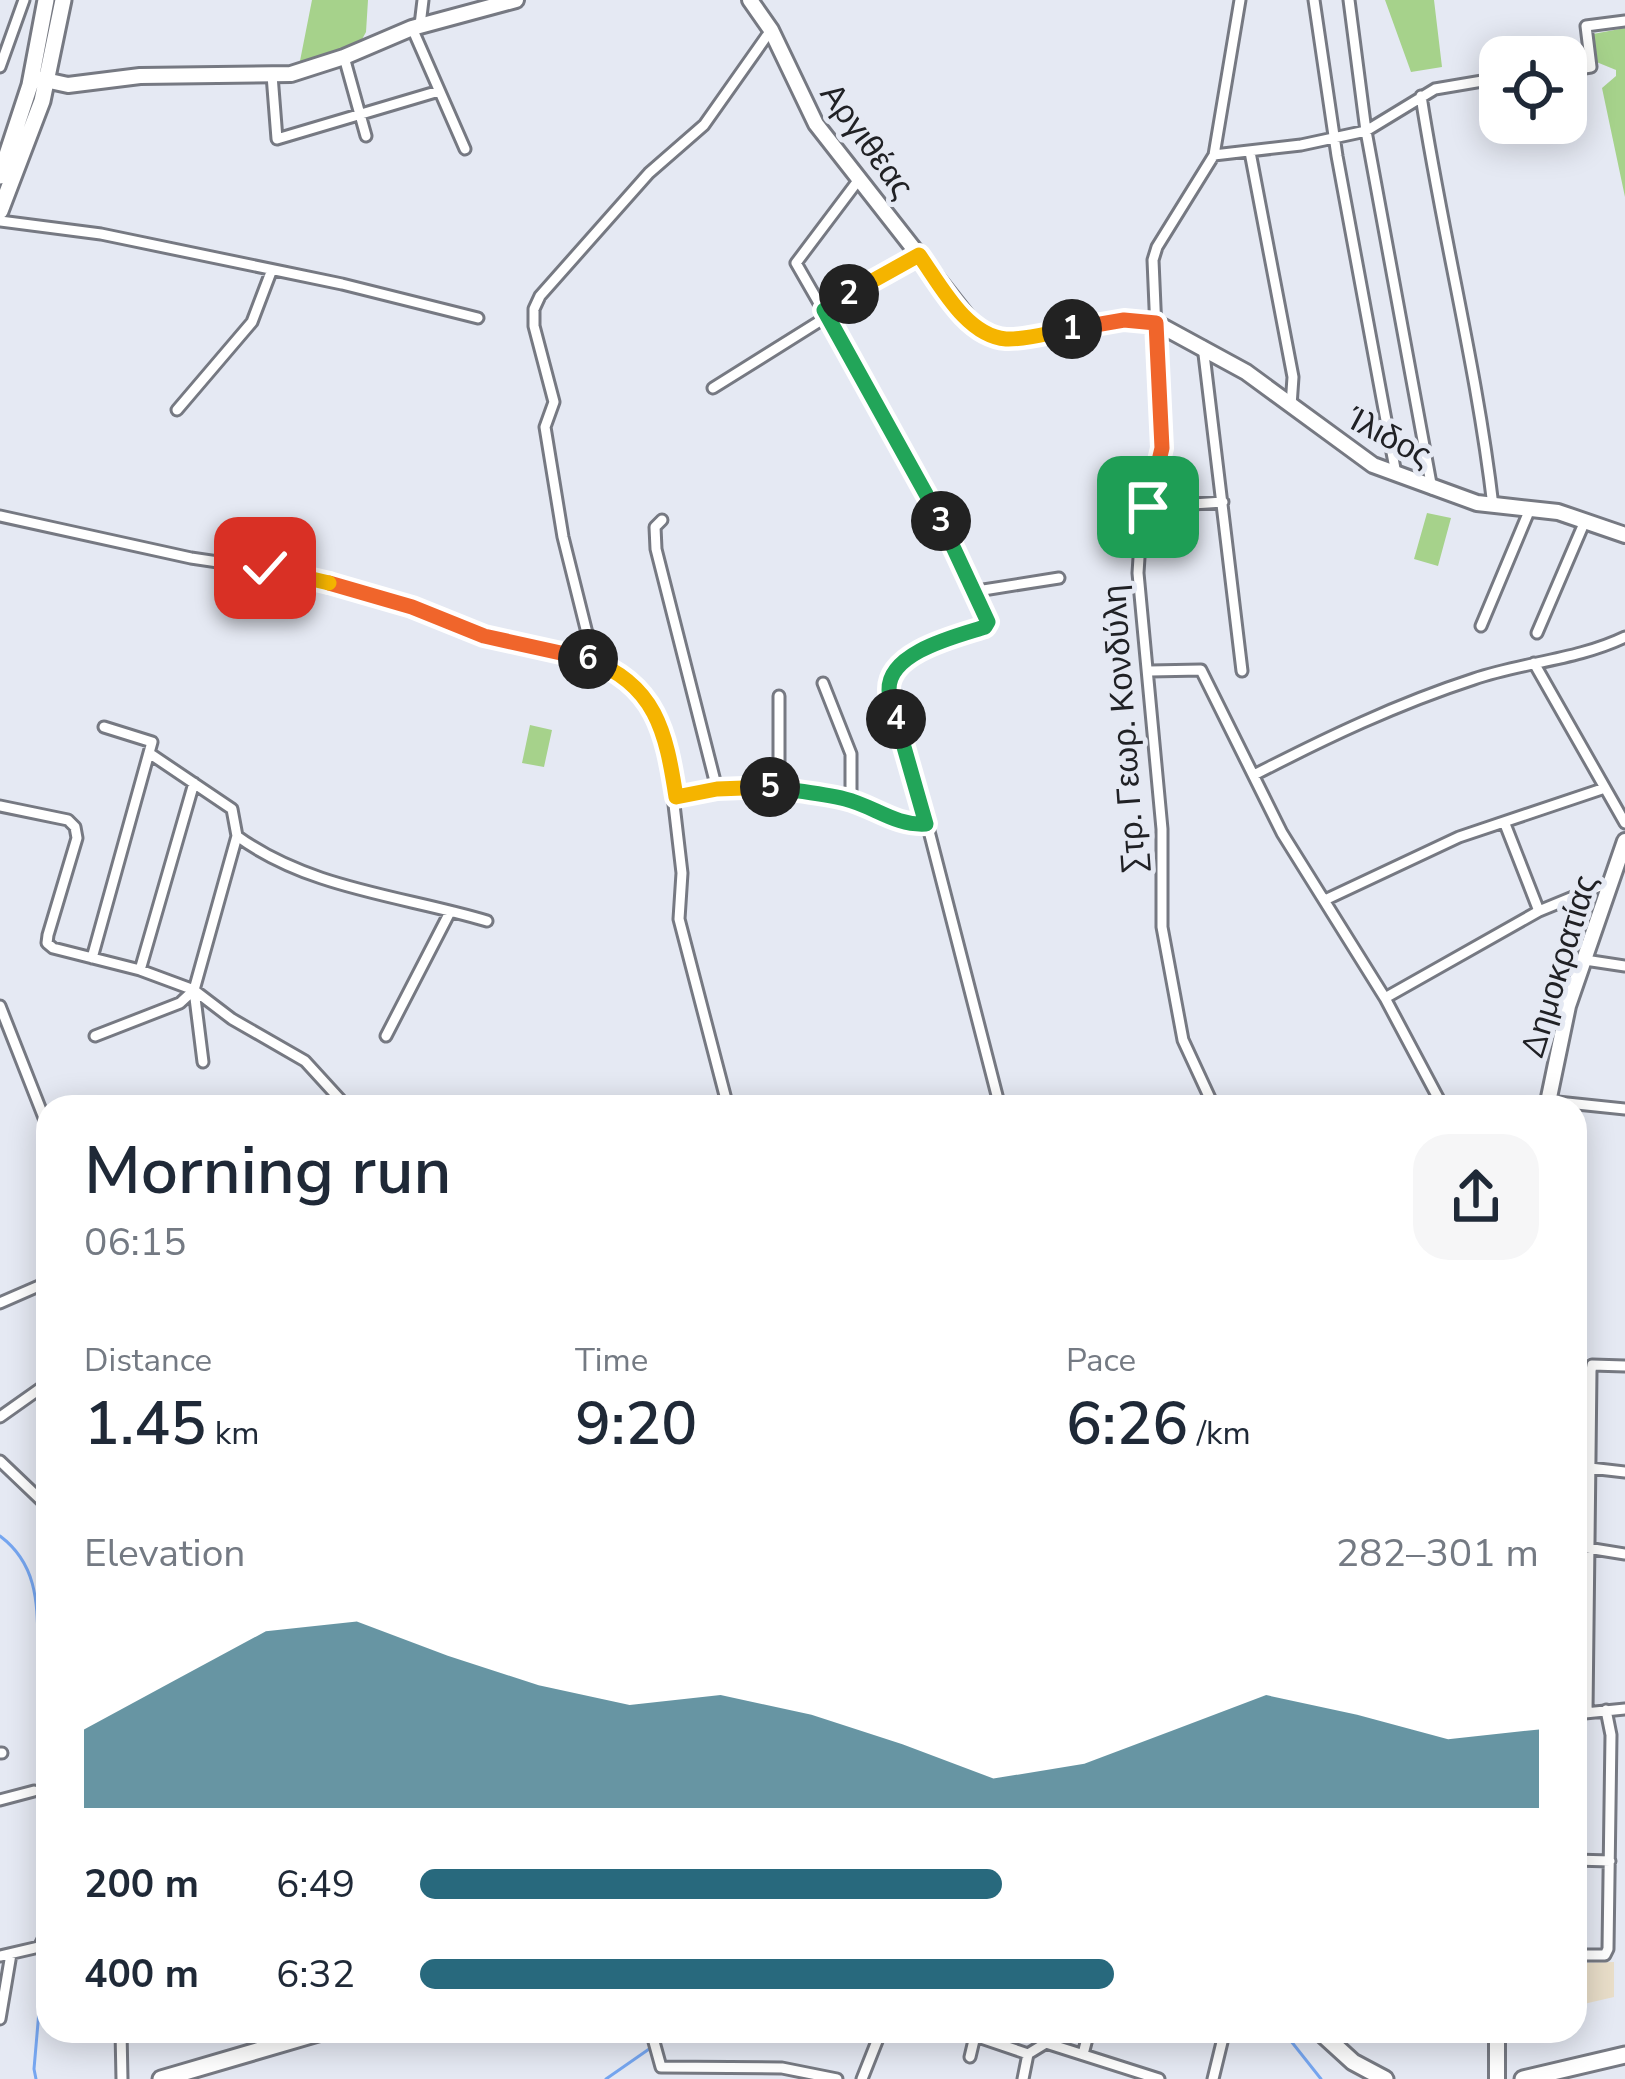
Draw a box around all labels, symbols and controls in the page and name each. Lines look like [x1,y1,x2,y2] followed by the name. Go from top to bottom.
[1479,36,1587,144] map controls
[1479,36,1587,144] button: locate
[810,74,924,208] street label: Αργιθέας
[819,264,879,324] pin: 2
[839,271,859,316] text: 2
[1042,299,1102,359] pin: 1
[1062,306,1082,351] text: 1
[1339,396,1439,478] street label: Ίλιδος
[1097,456,1199,558] pin
[1115,474,1181,540] icon: arrive
[911,491,971,551] pin: 3
[931,498,951,543] text: 3
[214,517,316,619] pin
[232,535,298,601] icon: check
[1092,583,1157,875] street label: Στρ. Γεωρ. Κονδύλη
[558,629,618,689] pin: 6
[578,636,598,681] text: 6
[866,689,926,749] pin: 4
[886,696,906,741] text: 4
[740,757,800,817] pin: 5
[760,764,780,809] text: 5
[1510,869,1609,1063] street label: Δημοκρατίας
[84,1126,452,1216] text: Morning run
[1413,1134,1539,1260] button: share
[84,1216,187,1269] text: 06:15
[84,1338,212,1383] text: Distance
[575,1338,648,1383] text: Time
[1066,1338,1136,1383] text: Pace
[84,1383,206,1465] text: 1.45
[575,1383,697,1465] text: 9:20
[1066,1383,1188,1465] text: 6:26
[206,1411,259,1456] text: km
[1188,1411,1251,1456] text: /km
[84,1527,245,1580] text: Elevation
[1336,1527,1539,1580] text: 282–301 m
[84,1858,199,1911] text: 200 m
[276,1858,355,1911] text: 6:49
[84,1948,199,2001] text: 400 m
[276,1948,355,2001] text: 6:32

